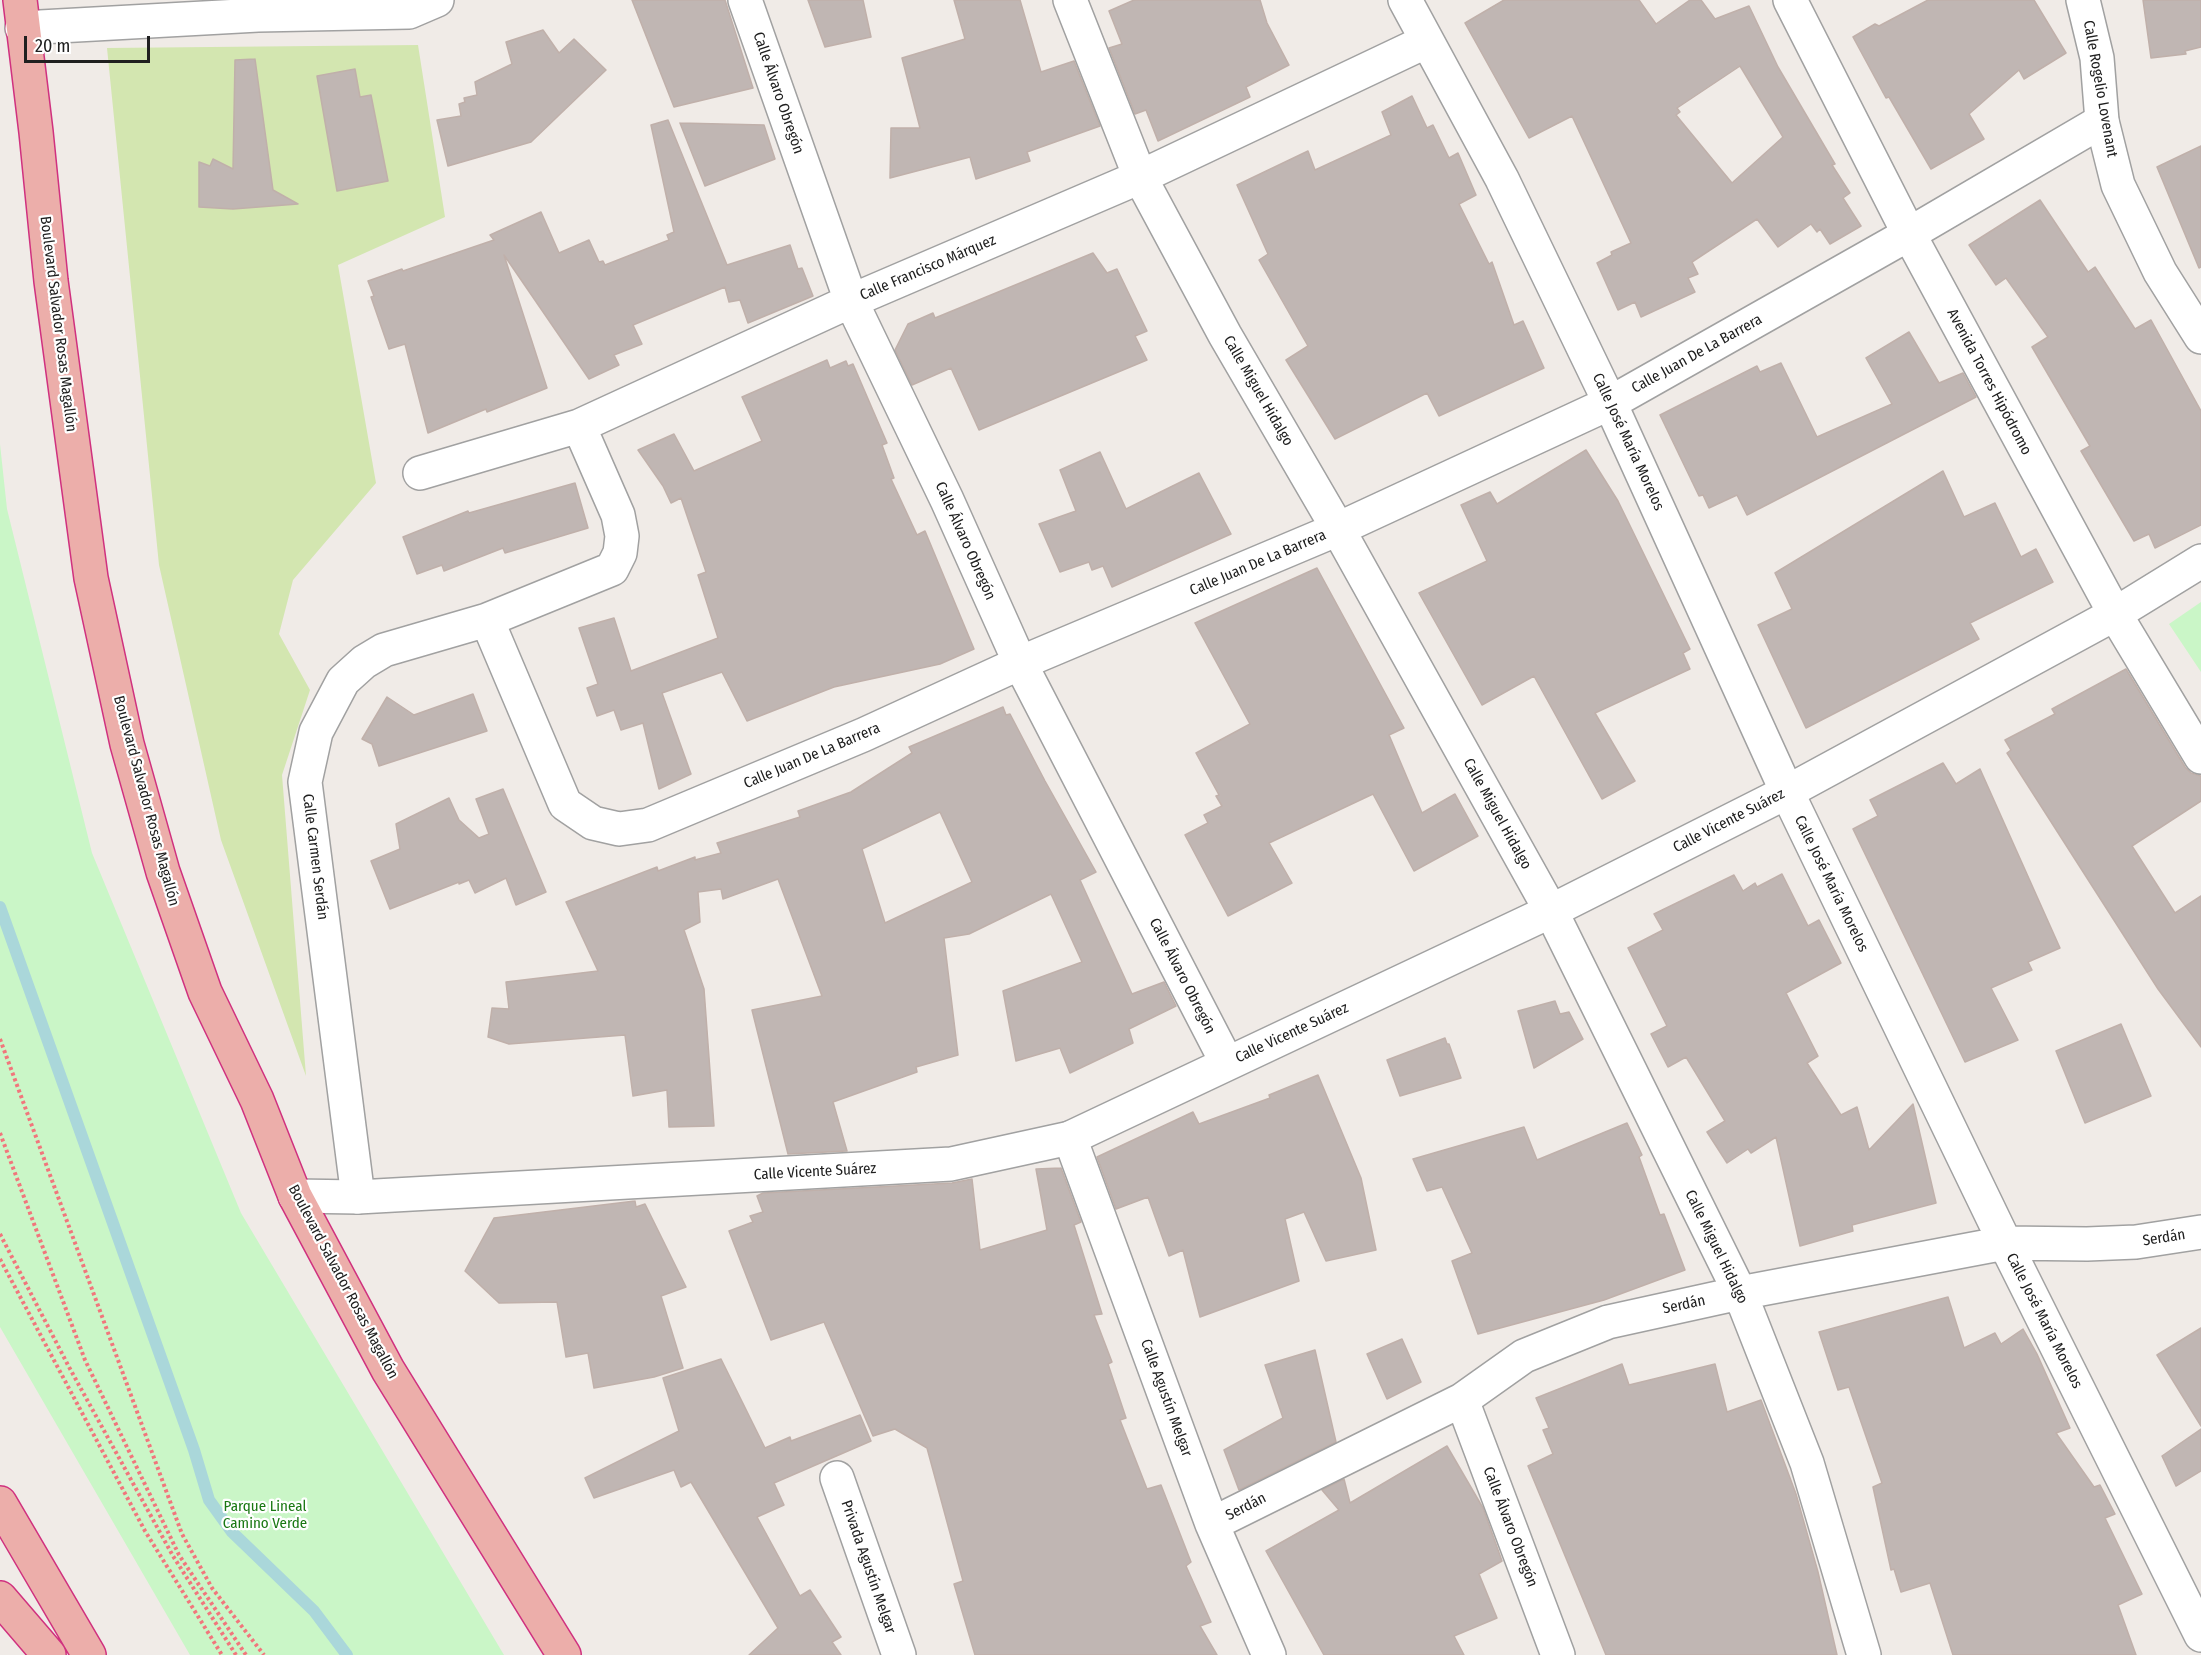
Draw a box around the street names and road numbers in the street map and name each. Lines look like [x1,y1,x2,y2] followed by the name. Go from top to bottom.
[2079,19,2121,159] street label: Calle Rogelio Lovenant
[749,30,807,156] street label: Calle Álvaro Obregón
[36,215,80,433] street label: Boulevard Salvador Rosas Magallón
[857,231,999,305] street label: Calle Francisco Márquez
[1943,306,2035,458] street label: Avenida Torres Hipódromo
[1629,311,1765,397] street label: Calle Juan De La Barrera
[1219,333,1297,449] street label: Calle Miguel Hidalgo
[1588,370,1668,514] street label: Calle José María Morelos
[931,479,999,603] street label: Calle Álvaro Obregón
[1187,526,1329,600] street label: Calle Juan De La Barrera
[109,694,183,908] street label: Boulevard Salvador Rosas Magallón
[741,719,883,793] street label: Calle Juan De La Barrera
[1459,755,1535,873] street label: Calle Miguel Hidalgo
[1670,785,1788,857] street label: Calle Vicente Suárez
[298,793,332,921] street label: Calle Carmen Serdán
[1790,813,1872,955] street label: Calle José María Morelos
[1145,915,1219,1037] street label: Calle Álvaro Obregón
[1233,999,1351,1067] street label: Calle Vicente Suárez
[753,1160,877,1184] street label: Calle Vicente Suárez
[284,1182,402,1382] street label: Boulevard Salvador Rosas Magallón
[1681,1187,1751,1307] street label: Calle Miguel Hidalgo
[2141,1226,2187,1250] street label: Serdán
[2002,1250,2086,1392] street label: Calle José María Morelos
[1661,1292,1707,1318] street label: Serdán
[1136,1337,1196,1459] street label: Calle Agustín Melgar
[1479,1464,1541,1590] street label: Calle Álvaro Obregón
[1223,1489,1269,1525] street label: Serdán
[837,1498,899,1636] street label: Privada Agustín Melgar

